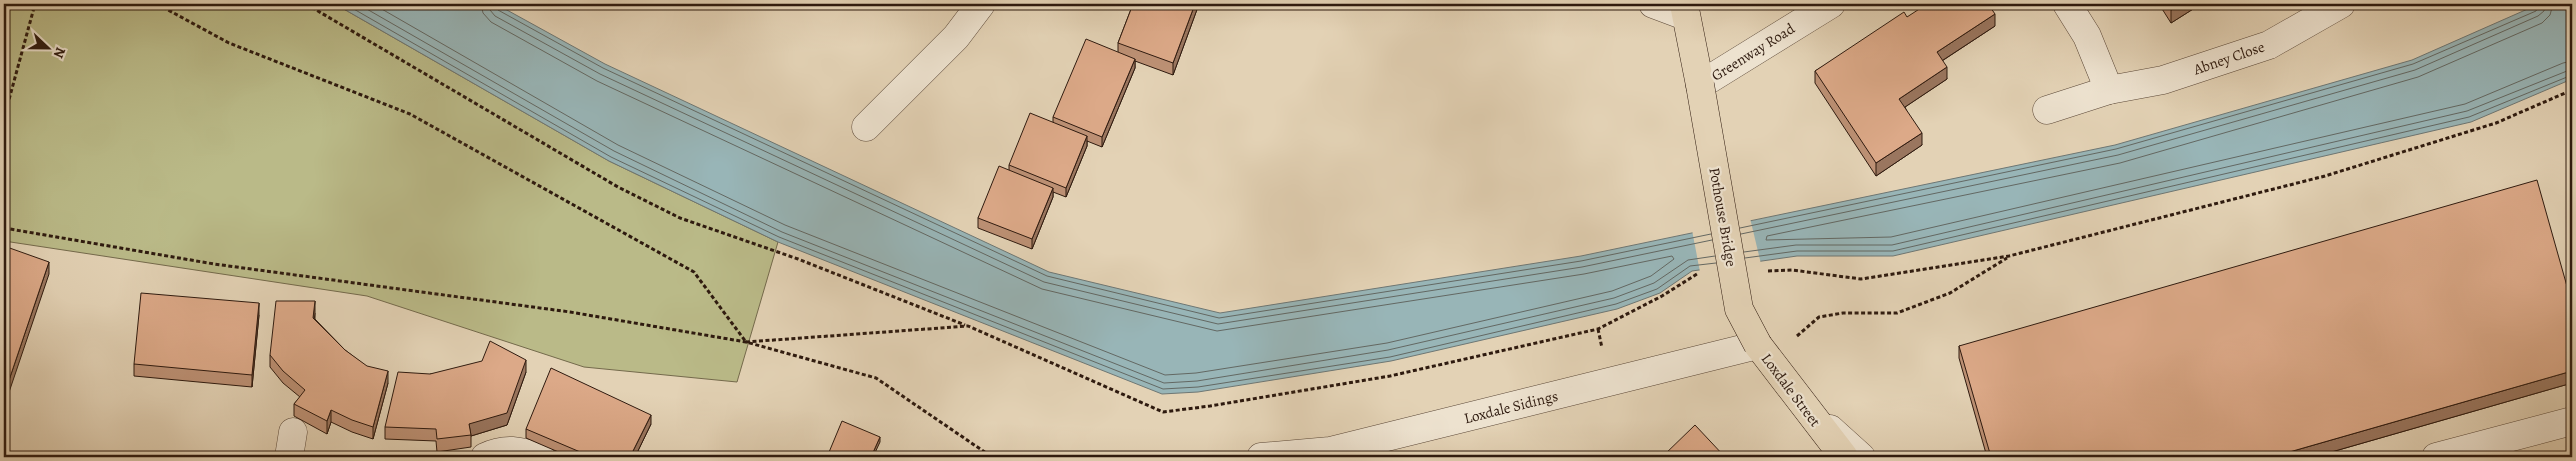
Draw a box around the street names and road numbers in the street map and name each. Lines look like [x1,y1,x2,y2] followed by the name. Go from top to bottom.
[1708,18,1799,86] street label: Greenway Road
[2190,36,2267,80] street label: Abney Close
[1704,166,1742,268] street label: Pothouse Bridge
[1757,349,1825,431] street label: Loxdale Street
[1462,386,1560,428] street label: Loxdale Sidings

